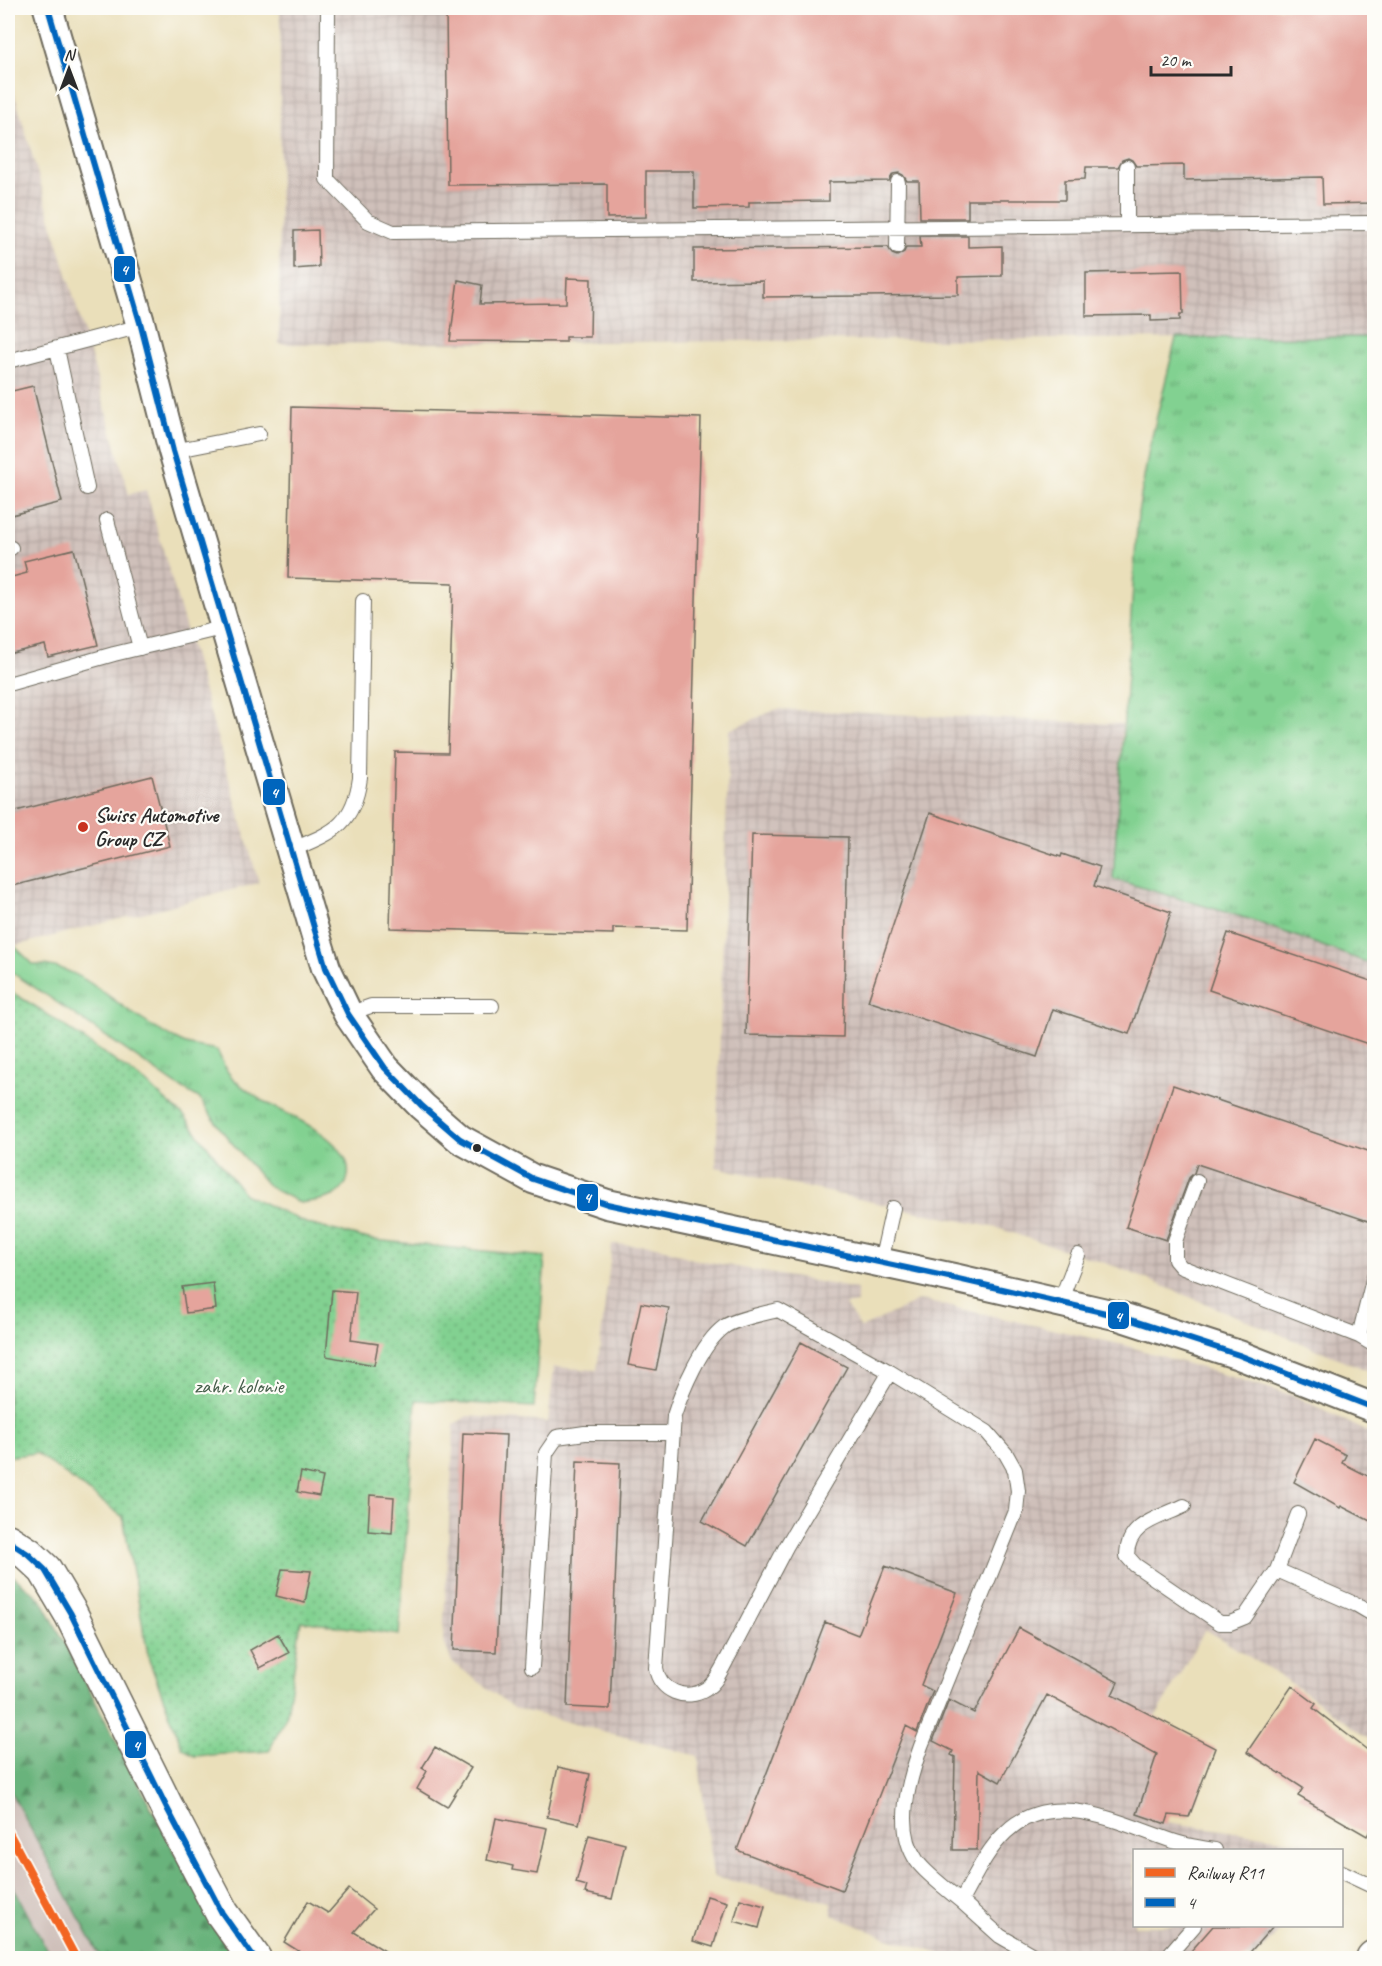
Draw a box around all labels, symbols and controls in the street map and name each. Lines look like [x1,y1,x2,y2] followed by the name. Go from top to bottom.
[39,39,99,99] north arrow
[1151,39,1230,77] scale bar
[64,45,77,65] text: N
[1160,49,1193,71] text: 20 m
[113,255,136,283] line badge: 4
[120,260,129,280] text: 4
[262,778,286,806] line badge: 4
[270,783,279,803] text: 4
[95,802,220,852] place label: Swiss Automotive Group CZ
[76,820,90,834] marker: Swiss Automotive Group CZ
[471,1142,483,1154] unlabelled marker
[576,1183,599,1212] line badge: 4
[583,1188,592,1208] text: 4
[1107,1301,1130,1330] line badge: 4
[1114,1307,1123,1327] text: 4
[195,1373,285,1399] park label: zahr. kolonie
[124,1730,147,1759] line badge: 4
[132,1736,141,1756] text: 4
[1133,1849,1343,1927] legend
[1187,1862,1265,1884] text: Railway R11
[1187,1892,1197,1914] text: 4

